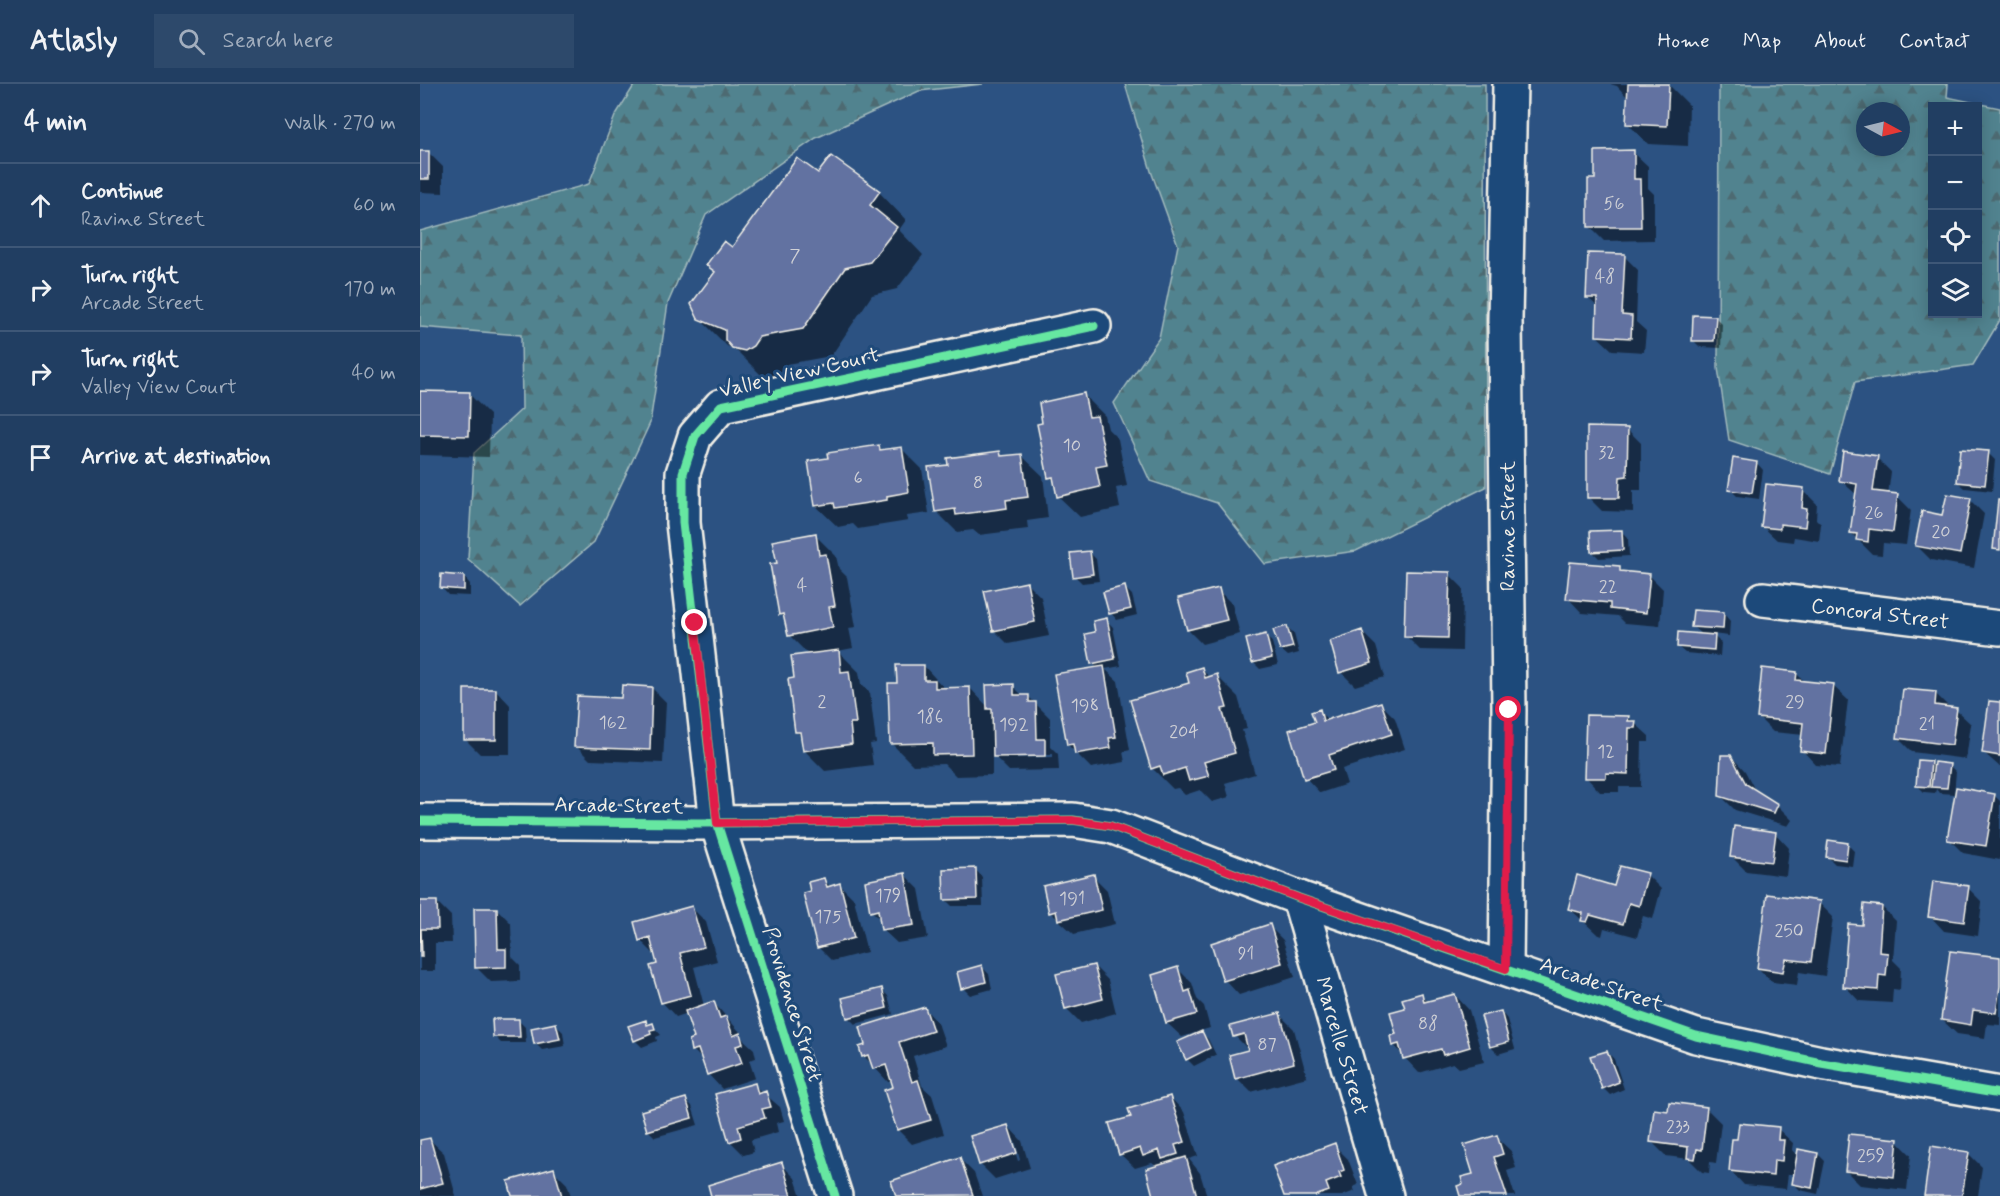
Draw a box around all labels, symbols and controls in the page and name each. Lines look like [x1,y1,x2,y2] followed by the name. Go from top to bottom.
[154,14,574,68] search box
[30,23,118,60] text: Atlasly
[175,25,208,58] icon: search
[223,27,333,55] text: Search here
[1658,27,1710,55] text: Home
[1743,27,1781,55] text: Map
[1814,27,1866,55] text: About
[1899,27,1970,55] text: Contact
[1856,102,1910,156] north arrow
[1928,102,1982,318] map controls
[1928,102,1982,156] button: +
[24,106,87,140] text: 4 min
[284,110,396,137] text: Walk · 270 m
[1928,156,1982,210] button: −
[81,178,163,206] text: Continue
[24,189,57,222] icon: ahead
[353,192,396,219] text: 60 m
[1604,192,1624,216] house number: 56
[81,206,205,233] text: Ravine Street
[1928,210,1982,264] button: locate
[790,244,801,268] house number: 7
[81,262,179,290] text: Turn right
[1928,264,1982,318] button: layers
[1595,265,1615,289] house number: 48
[24,273,57,306] icon: right
[344,276,396,303] text: 170 m
[81,290,204,317] text: Arcade Street
[716,341,882,405] street label: Valley View Court
[81,346,179,374] text: Turn right
[24,357,57,390] icon: right
[352,360,396,387] text: 40 m
[81,374,237,401] text: Valley View Court
[1063,434,1081,458] house number: 10
[24,441,57,474] icon: arrive
[1598,441,1616,465] house number: 32
[81,443,271,471] text: Arrive at destination
[1494,460,1522,591] street label: Ravine Street
[853,466,863,490] house number: 6
[973,471,983,495] house number: 8
[1865,501,1883,525] house number: 26
[1931,520,1951,544] house number: 20
[797,574,807,598] house number: 4
[1599,575,1617,599] house number: 22
[1810,592,1951,637] street label: Concord Street
[681,609,707,635] route end
[818,690,827,714] house number: 2
[1785,690,1805,714] house number: 29
[1071,694,1099,718] house number: 198
[1495,696,1521,722] route start
[917,705,943,729] house number: 186
[599,711,628,735] house number: 162
[1919,712,1935,736] house number: 21
[999,713,1029,737] house number: 192
[1169,720,1199,744] house number: 204
[1597,740,1615,764] house number: 12
[554,791,684,821] street label: Arcade Street
[875,884,901,908] house number: 179
[1059,887,1085,911] house number: 191
[814,905,842,929] house number: 175
[1774,919,1804,943] house number: 250
[755,924,829,1085] street label: Providence Street
[1238,942,1254,966] house number: 91
[1536,951,1668,1019] street label: Arcade Street
[1308,974,1375,1119] street label: Marcelle Street
[1418,1012,1438,1036] house number: 88
[1257,1033,1277,1057] house number: 87
[1666,1115,1690,1139] house number: 233
[1857,1144,1885,1168] house number: 259

